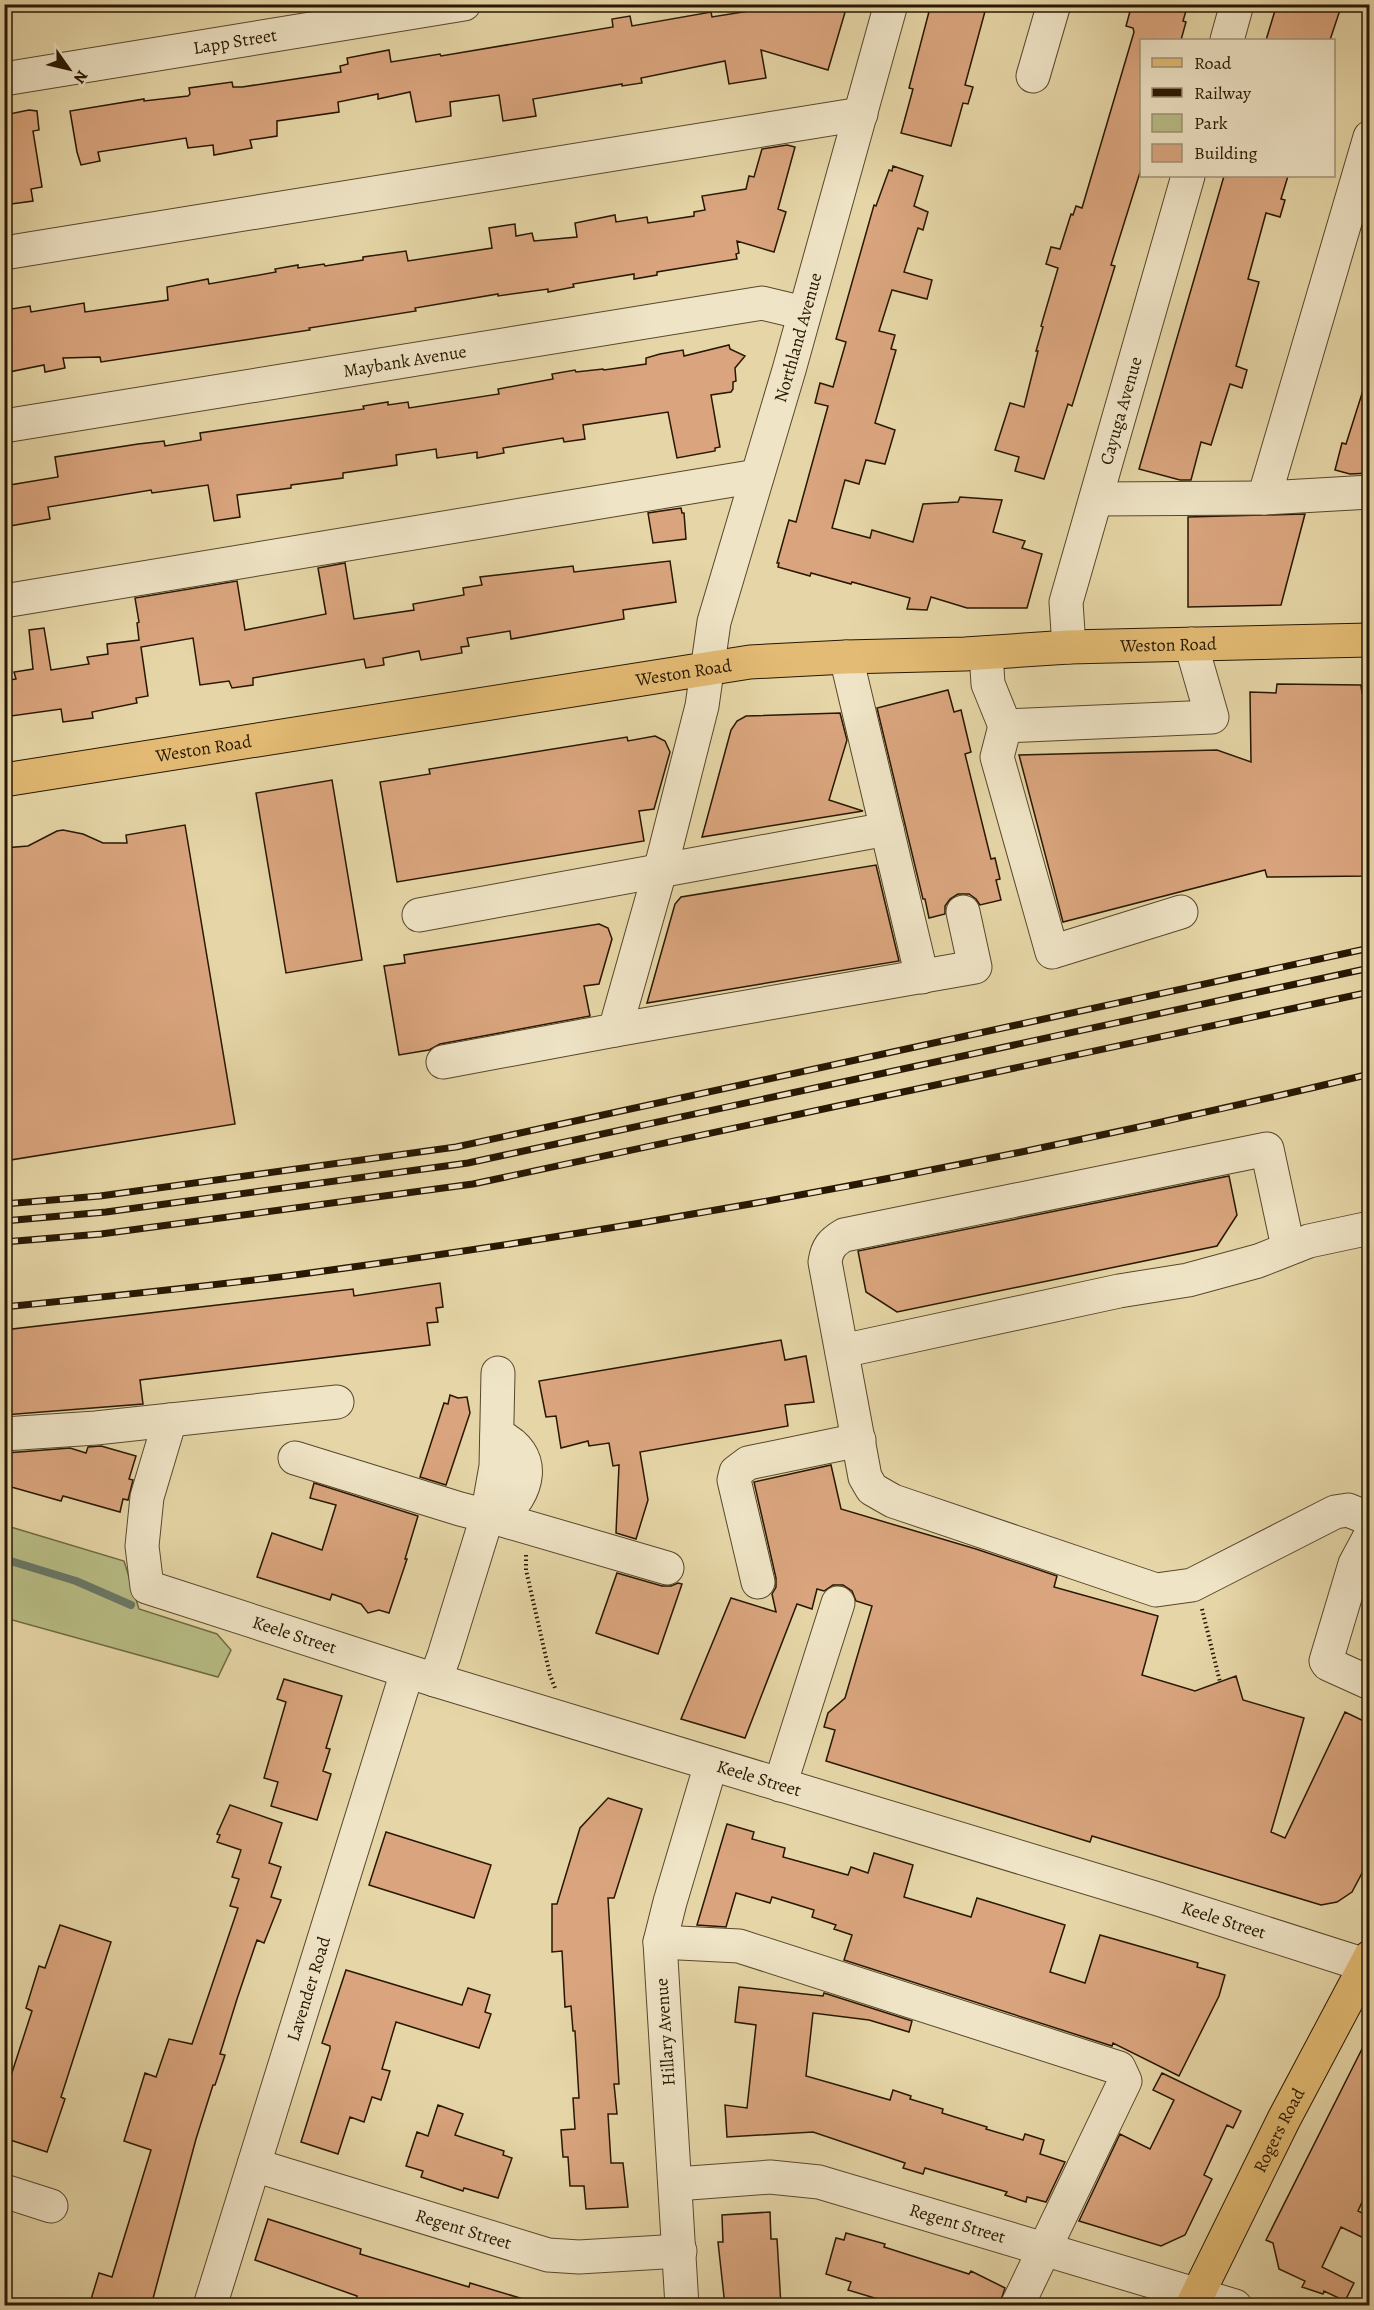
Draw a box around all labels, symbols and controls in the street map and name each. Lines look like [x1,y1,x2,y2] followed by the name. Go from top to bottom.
[191,23,279,60] street label: Lapp Street
[39,39,99,99] north arrow
[1140,39,1335,177] legend
[1194,51,1232,75] text: Road
[68,66,93,88] text: N
[1194,81,1252,105] text: Railway
[1194,111,1228,135] text: Park
[1194,141,1258,165] text: Building
[768,270,828,405] street label: Northland Avenue
[341,339,468,383] street label: Maybank Avenue
[1094,354,1148,468] street label: Cayuga Avenue
[1119,632,1217,658] street label: Weston Road
[633,653,733,692] street label: Weston Road
[153,729,253,768] street label: Weston Road
[249,1610,340,1660] street label: Keele Street
[714,1754,804,1802] street label: Keele Street
[1178,1895,1269,1945] street label: Keele Street
[281,1933,336,2044] street label: Lavender Road
[649,1977,681,2087] street label: Hillary Avenue
[1247,2084,1310,2177] street label: Rogers Road
[907,2198,1008,2249] street label: Regent Street
[412,2203,514,2255] street label: Regent Street

